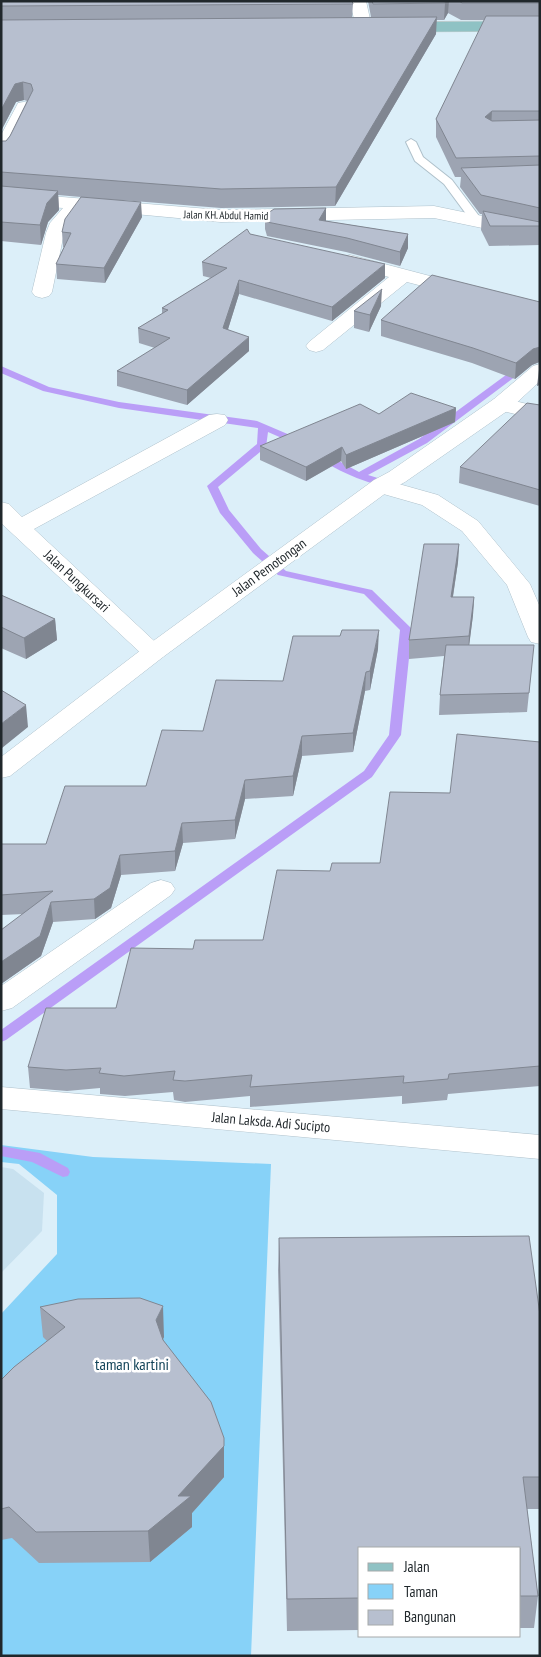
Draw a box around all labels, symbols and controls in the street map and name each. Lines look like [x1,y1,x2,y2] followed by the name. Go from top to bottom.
[182,207,269,223] street label: Jalan KH. Abdul Hamid
[227,534,310,601] street label: Jalan Pemotongan
[40,545,114,616] street label: Jalan Pungkursari
[210,1108,331,1136] street label: Jalan Laksda. Adi Sucipto
[95,1354,169,1374] park label: taman kartini
[358,1547,521,1637] legend
[403,1557,430,1576] text: Jalan
[404,1582,438,1601] text: Taman
[404,1607,456,1626] text: Bangunan

